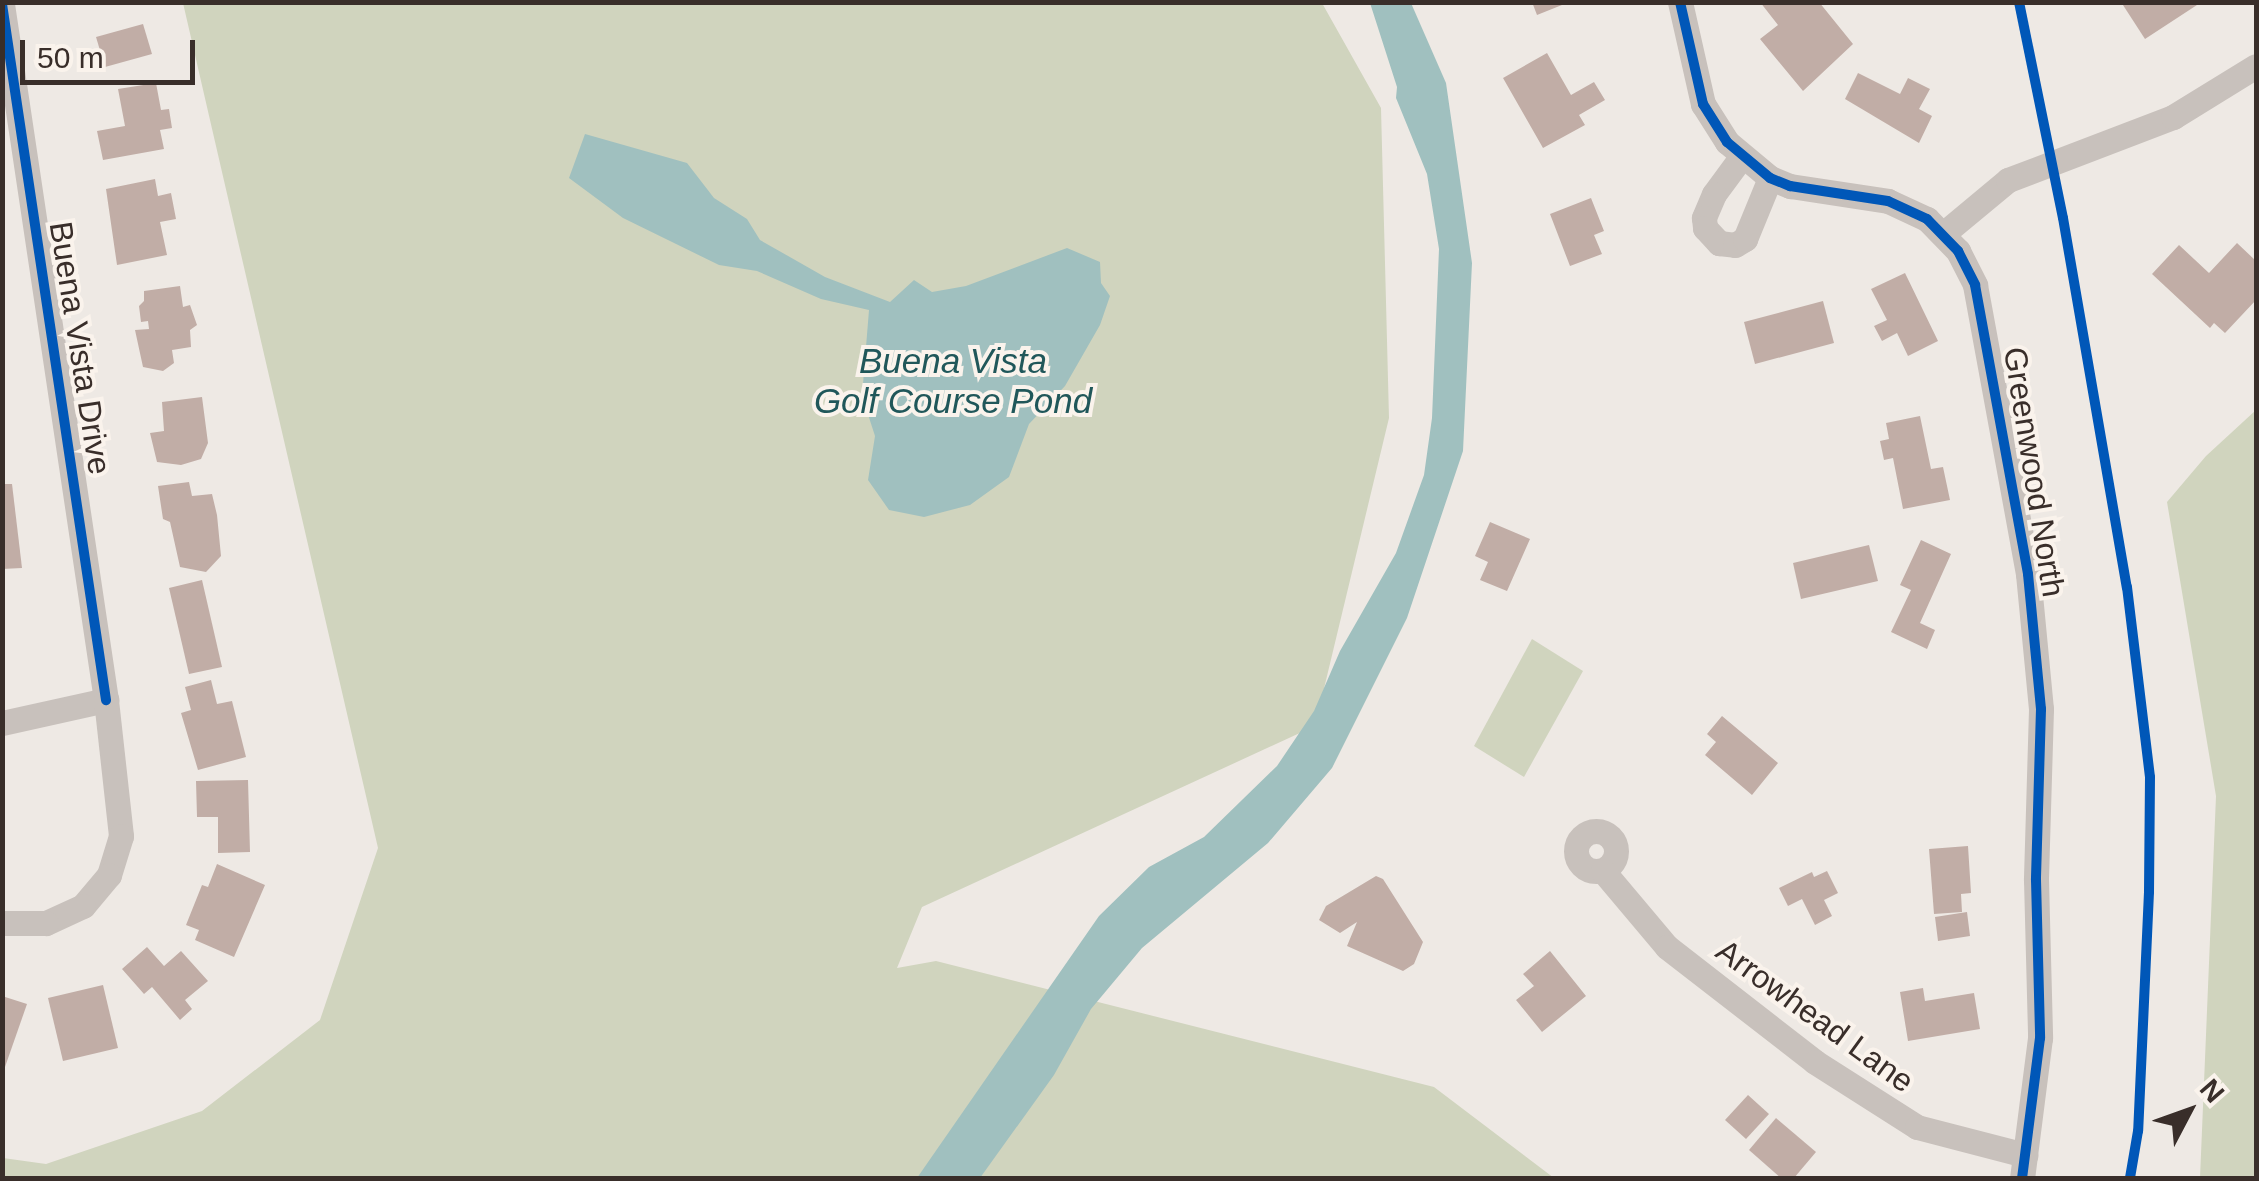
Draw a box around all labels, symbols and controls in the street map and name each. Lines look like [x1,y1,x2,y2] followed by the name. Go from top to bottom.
[25,20,200,82] scale bar
[37,41,104,74] text: 50 m
[41,219,119,477] street label: Buena Vista Drive
[814,340,1092,422] water label: Buena Vista Golf Course Pond
[1995,344,2073,600] street label: Greenwood North
[1709,931,1921,1101] street label: Arrowhead Lane
[2139,1061,2239,1161] north arrow
[2194,1073,2230,1109] text: N

